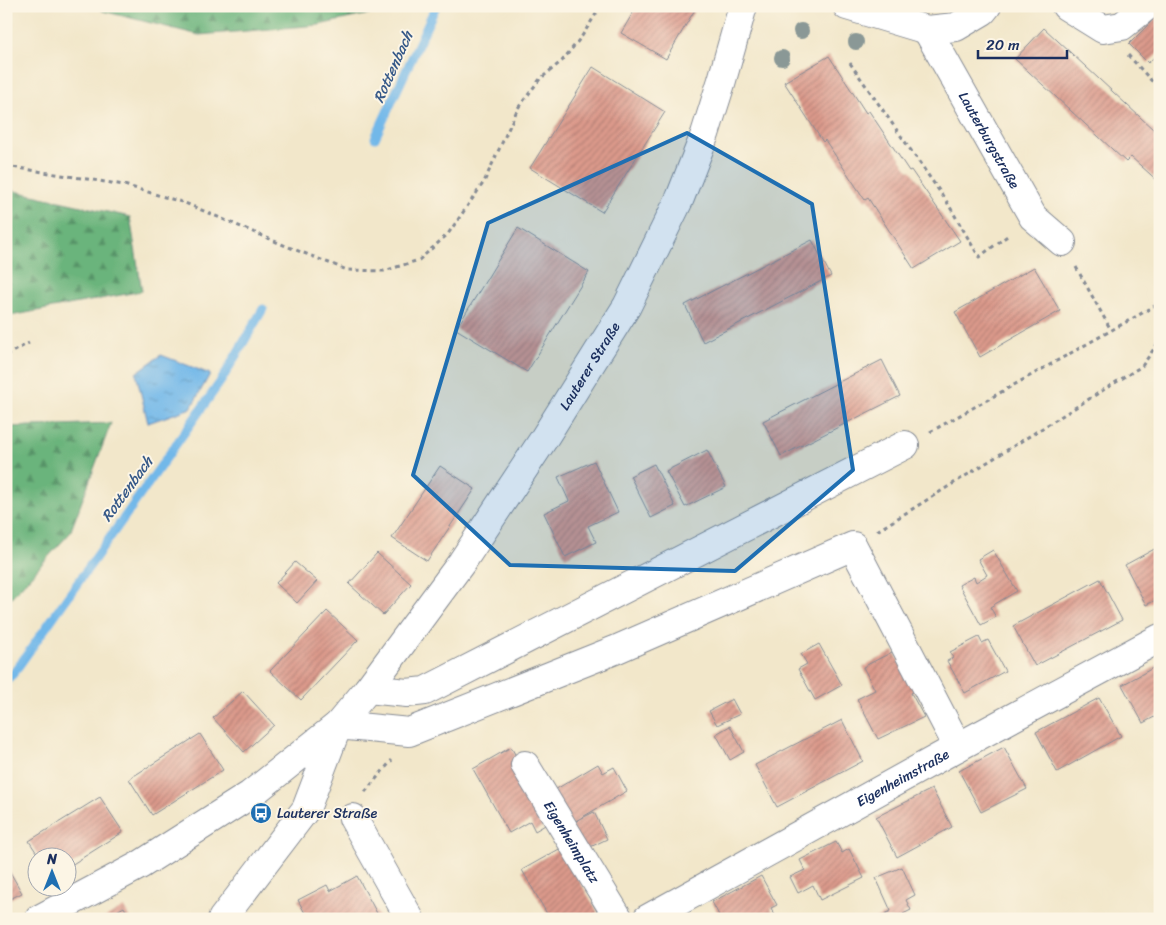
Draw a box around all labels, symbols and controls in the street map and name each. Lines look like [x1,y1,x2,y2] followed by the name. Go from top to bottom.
[366,26,421,107] water label: Rottenbach
[978,28,1067,60] scale bar
[986,32,1020,58] text: 20 m
[951,87,1027,194] street label: Lauterburgstraße
[553,317,627,415] street label: Lauterer Straße
[94,450,160,527] water label: Rottenbach
[851,742,954,814] street label: Eigenheimstraße
[536,796,607,889] street label: Eigenheimplatz
[249,801,273,825] bus stop icon: Lauterer Straße
[277,801,378,826] place label: Lauterer Straße
[46,847,57,872] text: N
[28,848,78,898] north arrow

